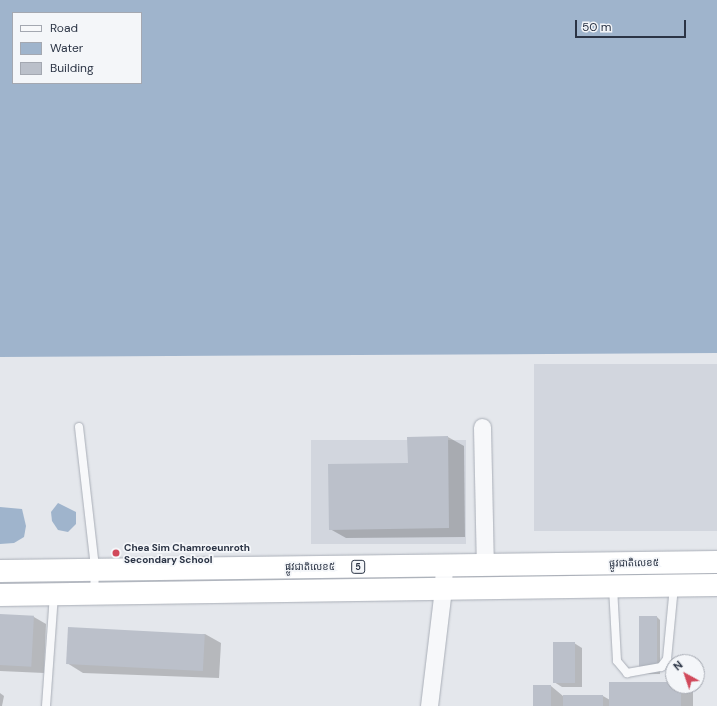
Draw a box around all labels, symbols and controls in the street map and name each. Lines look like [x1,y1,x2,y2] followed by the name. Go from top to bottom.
[12,12,142,84] legend
[577,12,688,38] scale bar
[582,19,611,35] text: 50 m
[50,20,78,36] text: Road
[50,40,83,56] text: Water
[50,60,94,76] text: Building
[124,541,250,564] place label: Chea Sim Chamroeunroth Secondary School
[111,548,121,558] marker: Chea Sim Chamroeunroth Secondary School
[609,557,659,569] street label: ផ្លូវជាតិលេខ៥
[351,560,365,574] road number: 5
[285,561,335,573] street label: ផ្លូវជាតិលេខ៥
[665,654,705,694] north arrow
[670,658,686,674] text: N

